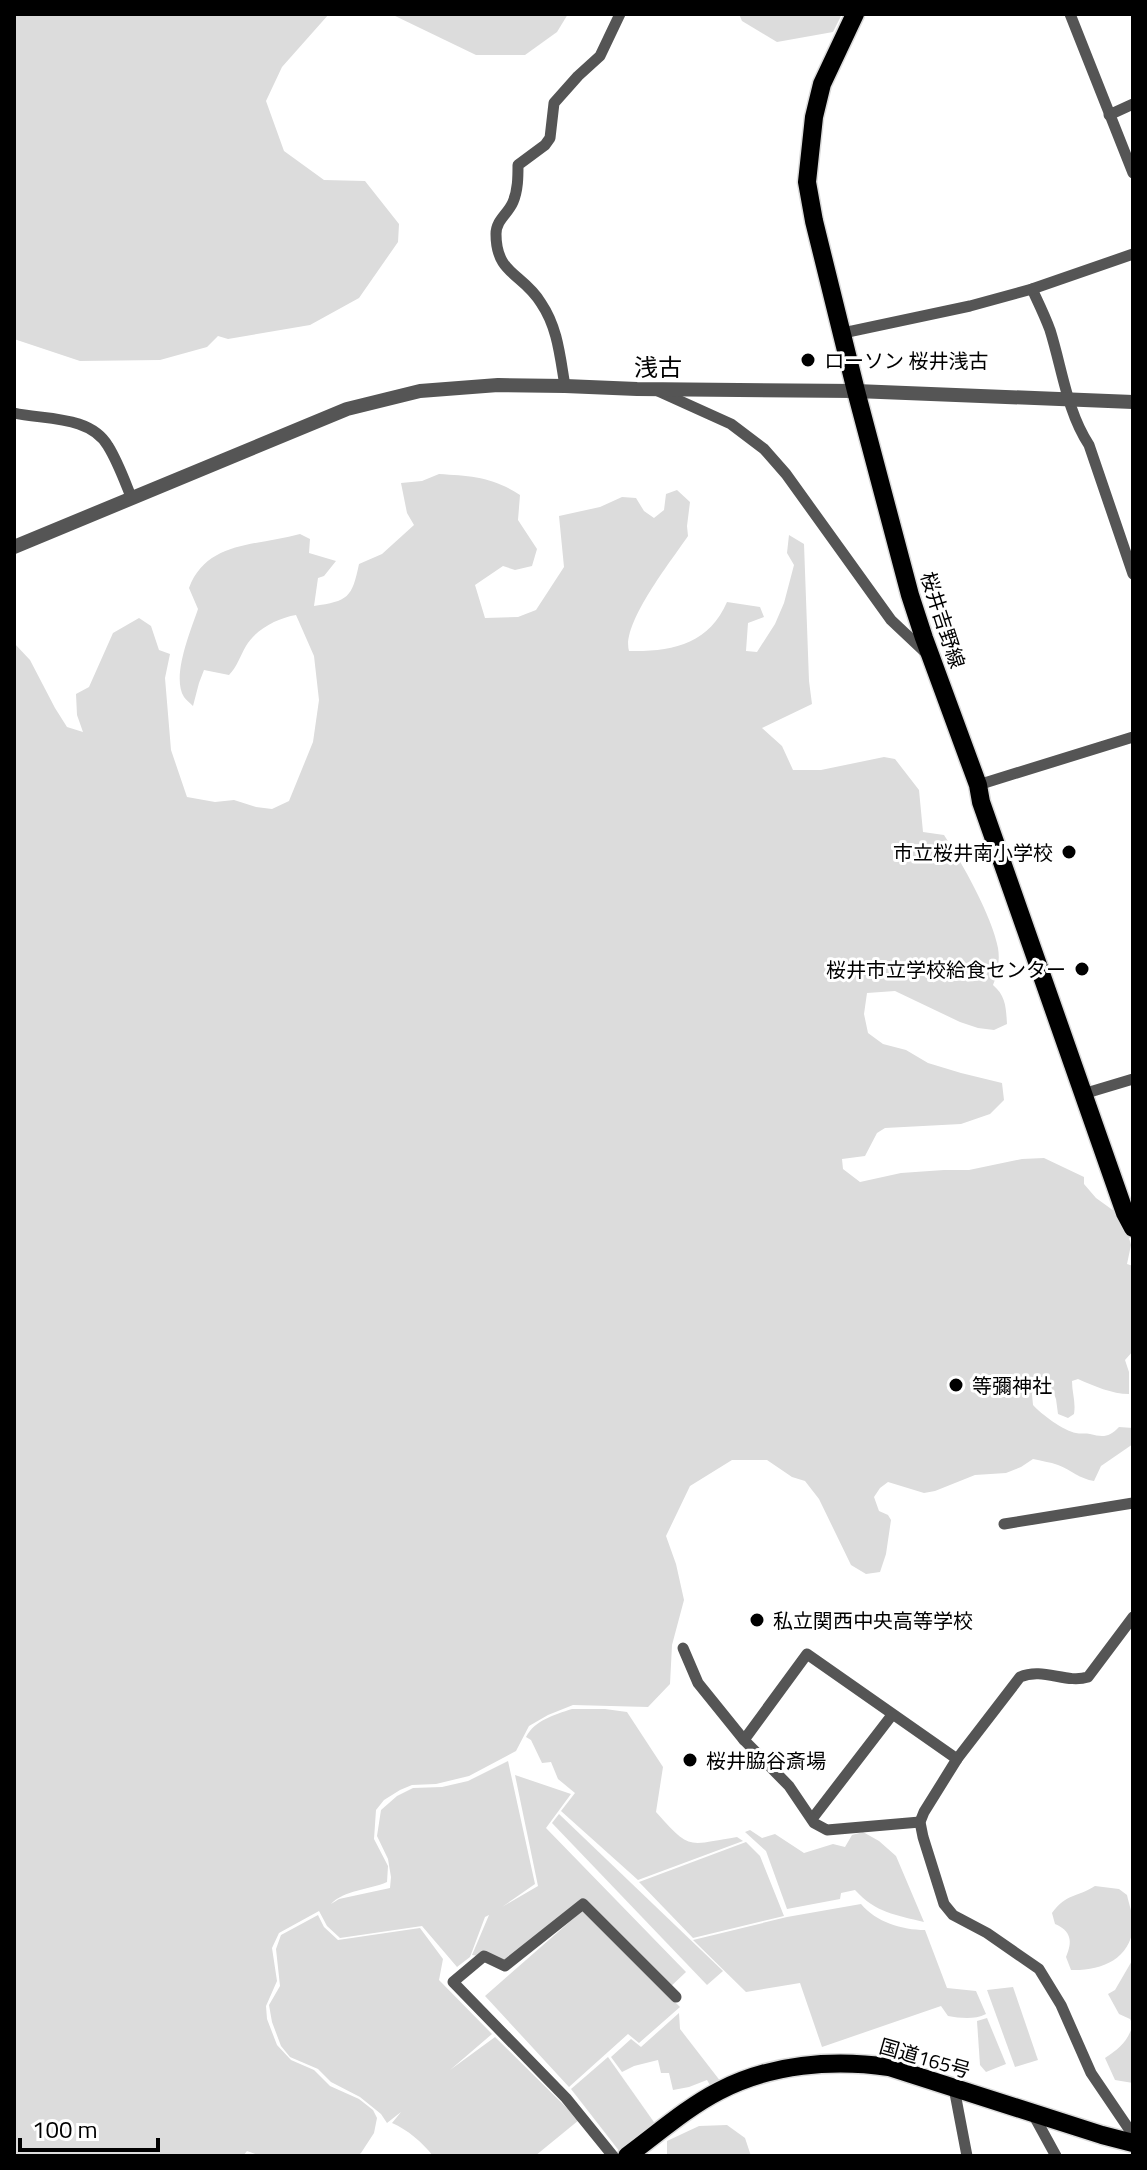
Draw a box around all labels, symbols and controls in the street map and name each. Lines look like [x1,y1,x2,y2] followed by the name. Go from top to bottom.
[824,345,988,376] place label: ローソン 桜井浅古
[634,349,682,385] district label: 浅古
[799,351,817,369] marker: ローソン 桜井浅古
[913,568,973,672] street label: 桜井吉野線
[893,837,1053,868] place label: 市立桜井南小学校
[1060,843,1078,861] marker: 市立桜井南小学校
[826,954,1066,985] place label: 桜井市立学校給食センター
[1073,960,1091,978] marker: 桜井市立学校給食センター
[972,1370,1052,1401] place label: 等彌神社
[947,1376,965,1394] marker: 等彌神社
[773,1605,973,1636] place label: 私立関西中央高等学校
[748,1611,766,1629] marker: 私立関西中央高等学校
[706,1745,826,1776] place label: 桜井脇谷斎場
[681,1751,699,1769] marker: 桜井脇谷斎場
[876,2030,974,2086] street label: 国道165号
[20,2102,158,2152] scale bar
[32,2111,98,2147] text: 100 m

